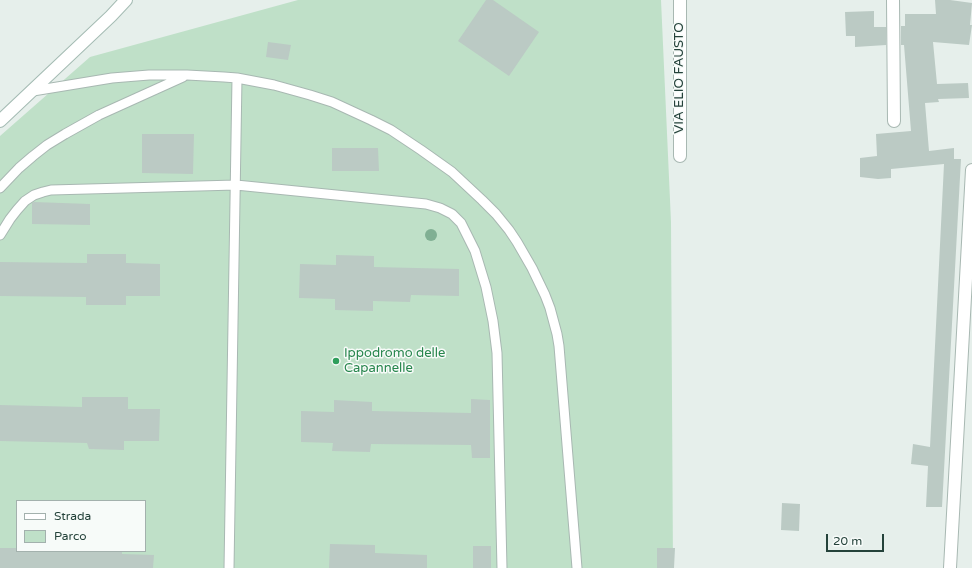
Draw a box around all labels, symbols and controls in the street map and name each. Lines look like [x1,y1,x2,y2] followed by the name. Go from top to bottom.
[672,22,688,134] street label: VIA ELIO FAUSTO
[344,346,445,377] place label: Ippodromo delle Capannelle
[331,356,341,366] marker: Ippodromo delle Capannelle
[16,500,146,552] legend
[54,509,91,523] text: Strada
[828,526,886,552] scale bar
[54,529,87,543] text: Parco
[833,534,862,548] text: 20 m

